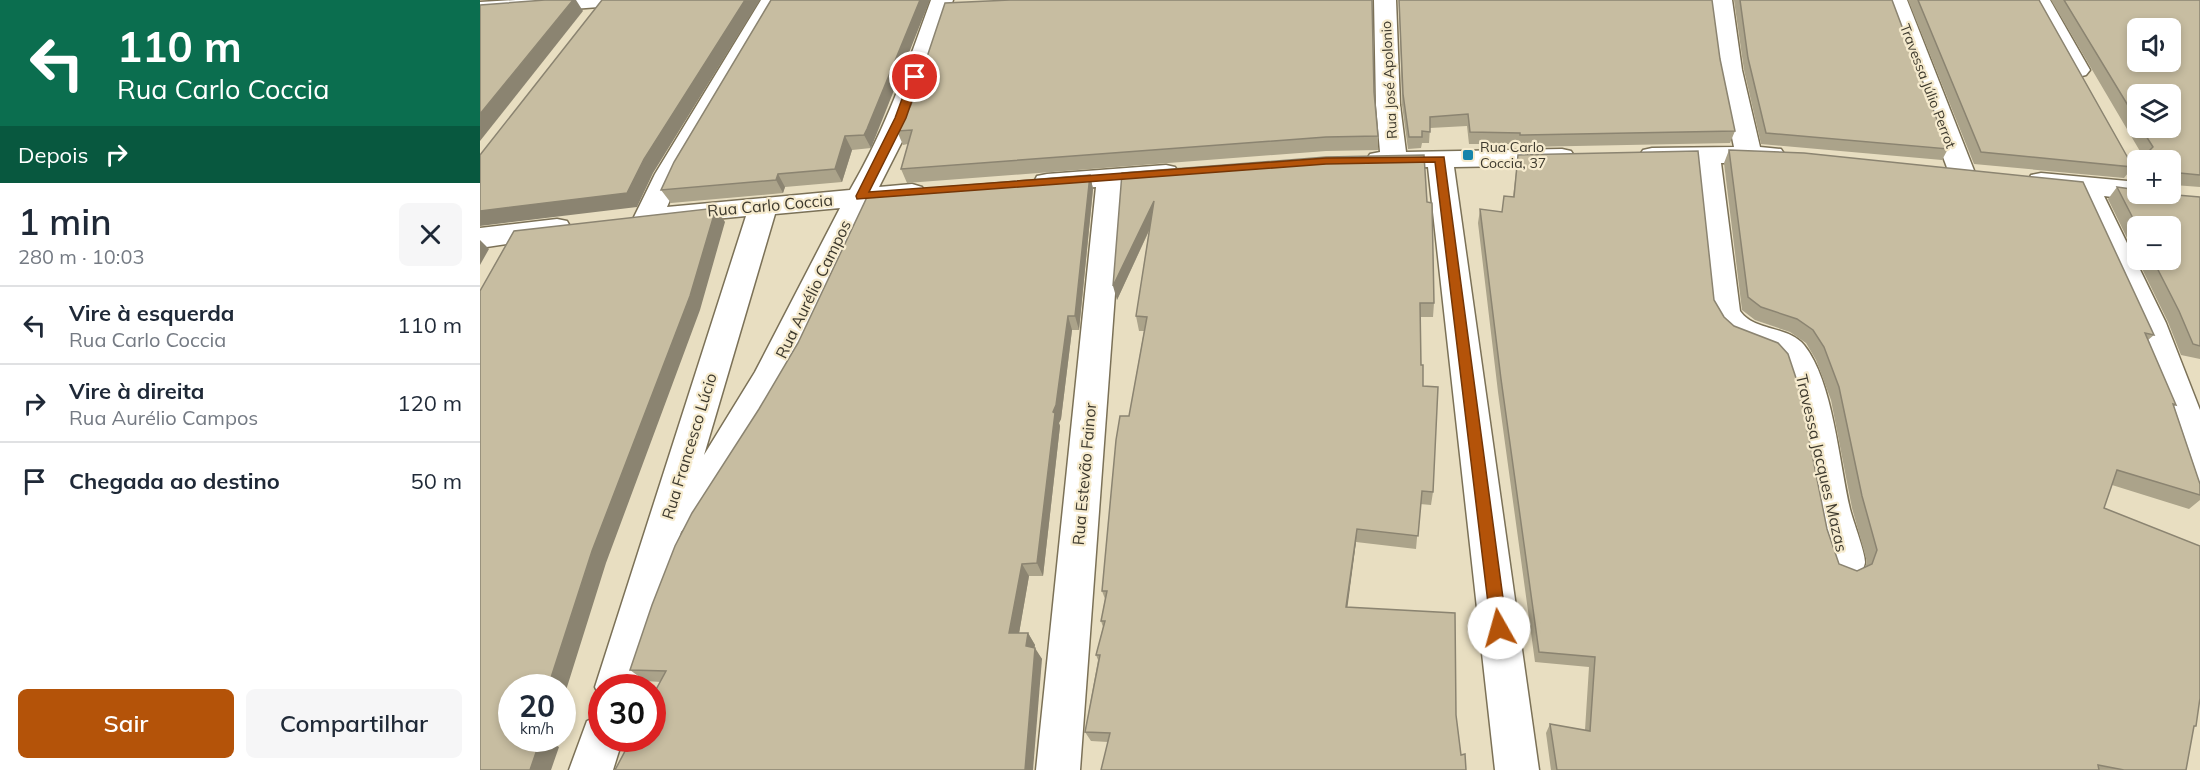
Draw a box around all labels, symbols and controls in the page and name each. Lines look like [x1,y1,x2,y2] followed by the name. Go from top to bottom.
[2127,18,2181,270] map controls
[2127,18,2181,72] button: sound
[117,20,242,73] text: 110 m
[1377,21,1401,139] street label: Rua José Apolonio
[1896,21,1960,151] street label: Travessa Júlio Perrot
[18,24,96,102] icon: left
[889,51,940,102] pin
[898,60,931,93] icon: arrive
[117,72,329,106] text: Rua Carlo Coccia
[2127,84,2181,138] button: layers
[100,138,133,171] icon: right
[1480,138,1546,172] place label: Rua Carlo Coccia, 37
[18,141,88,169] text: Depois
[1461,148,1475,162] marker: Rua Carlo Coccia, 37
[2127,150,2181,204] button: +
[706,190,834,220] street label: Rua Carlo Coccia
[18,199,112,244] text: 1 min
[399,203,462,266] button: close
[2127,216,2181,270] button: −
[771,217,855,361] street label: Rua Aurélio Campos
[18,244,144,269] text: 280 m · 10:03
[69,299,234,327] text: Vire à esquerda
[18,309,51,342] icon: left
[397,311,462,339] text: 110 m
[69,327,226,352] text: Rua Carlo Coccia
[657,371,721,521] street label: Rua Francesco Lúcio
[1792,372,1852,554] street label: Travessa Jacques Mazas
[69,377,204,405] text: Vire à direita
[18,387,51,420] icon: right
[397,389,462,417] text: 120 m
[1068,402,1100,546] street label: Rua Estevão Fainor
[69,405,258,430] text: Rua Aurélio Campos
[18,465,51,498] icon: arrive
[69,467,280,495] text: Chegada ao destino
[411,467,462,495] text: 50 m
[1467,596,1531,660] position arrow
[588,674,666,752] speed limit sign: 30
[519,687,555,725] text: 20
[18,689,234,758] button: Sair
[246,689,462,758] button: Compartilhar
[520,719,554,738] text: km/h

